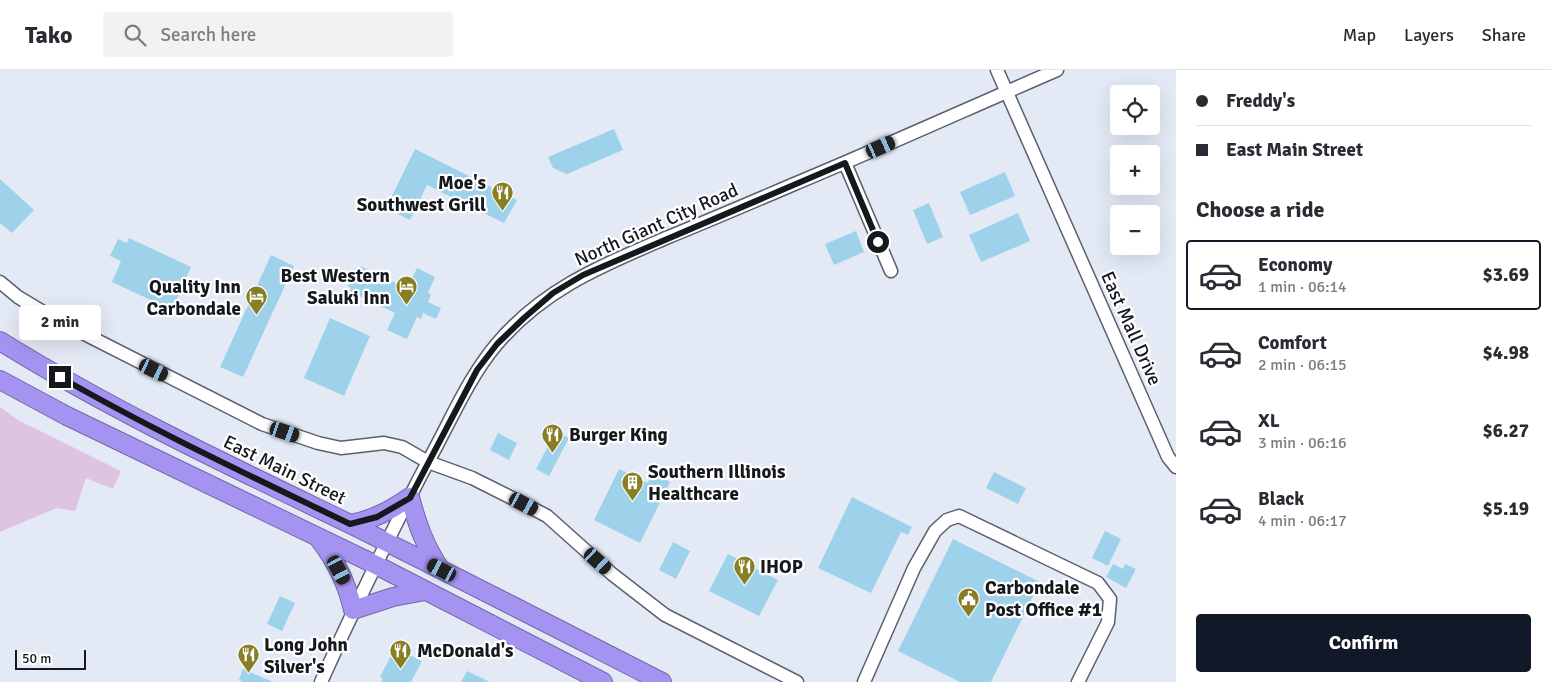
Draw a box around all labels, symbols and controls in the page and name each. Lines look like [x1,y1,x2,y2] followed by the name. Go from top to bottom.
[103,12,453,57] search box
[25,20,73,50] text: Tako
[121,21,149,49] icon: search
[161,23,256,47] text: Search here
[1343,24,1376,46] text: Map
[1404,24,1454,46] text: Layers
[1482,24,1526,46] text: Share
[1110,85,1160,255] map controls
[1110,85,1160,135] button: locate
[1226,89,1295,113] text: Freddy's
[864,134,897,160] car
[1226,138,1363,162] text: East Main Street
[1110,145,1160,195] button: +
[357,171,486,217] place label: Moe's Southwest Grill
[571,178,742,272] street label: North Giant City Road
[490,181,514,212] restaurant icon: Moe's Southwest Grill
[1196,196,1324,223] text: Choose a ride
[1110,205,1160,255] button: −
[867,231,889,253] route start
[1198,253,1243,298] icon: car
[1258,253,1332,277] text: Economy
[1483,263,1529,287] text: $3.69
[281,264,390,310] place label: Best Western Saluki Inn
[1095,268,1167,389] street label: East Mall Drive
[394,274,418,305] hotel icon: Best Western Saluki Inn
[147,275,241,321] place label: Quality Inn Carbondale
[1258,277,1347,297] text: 1 min · 06:14
[245,285,269,316] hotel icon: Quality Inn Carbondale
[19,304,101,340] callout: 2 min
[41,312,79,332] text: 2 min
[1198,331,1243,376] icon: car
[1258,331,1327,355] text: Comfort
[1483,341,1529,365] text: $4.98
[1258,355,1347,375] text: 2 min · 06:15
[137,357,170,383] car
[49,366,71,388] route end
[1198,409,1243,454] icon: car
[1258,409,1280,433] text: XL
[1483,419,1529,443] text: $6.27
[268,420,301,444] car
[541,422,565,453] restaurant icon: Burger King
[569,423,668,447] place label: Burger King
[219,430,350,510] street label: East Main Street
[1258,433,1347,453] text: 3 min · 06:16
[648,460,785,506] place label: Southern Illinois Healthcare
[620,470,644,501] building icon: Southern Illinois Healthcare
[1198,487,1243,532] icon: car
[1258,487,1304,511] text: Black
[507,490,540,518] car
[1483,497,1529,521] text: $5.19
[1258,511,1347,531] text: 4 min · 06:17
[581,545,614,577] car
[325,553,352,587] car
[732,554,756,585] restaurant icon: IHOP
[760,555,803,579] place label: IHOP
[425,557,458,583] car
[985,576,1102,622] place label: Carbondale Post Office #1
[957,586,981,617] public building icon: Carbondale Post Office #1
[1196,614,1531,672] button: Confirm
[264,633,348,679] place label: Long John Silver's
[389,638,413,669] restaurant icon: McDonald's
[417,639,513,663] place label: McDonald's
[236,643,260,674] restaurant icon: Long John Silver's
[15,647,86,670] scale bar
[22,650,51,667] text: 50 m

